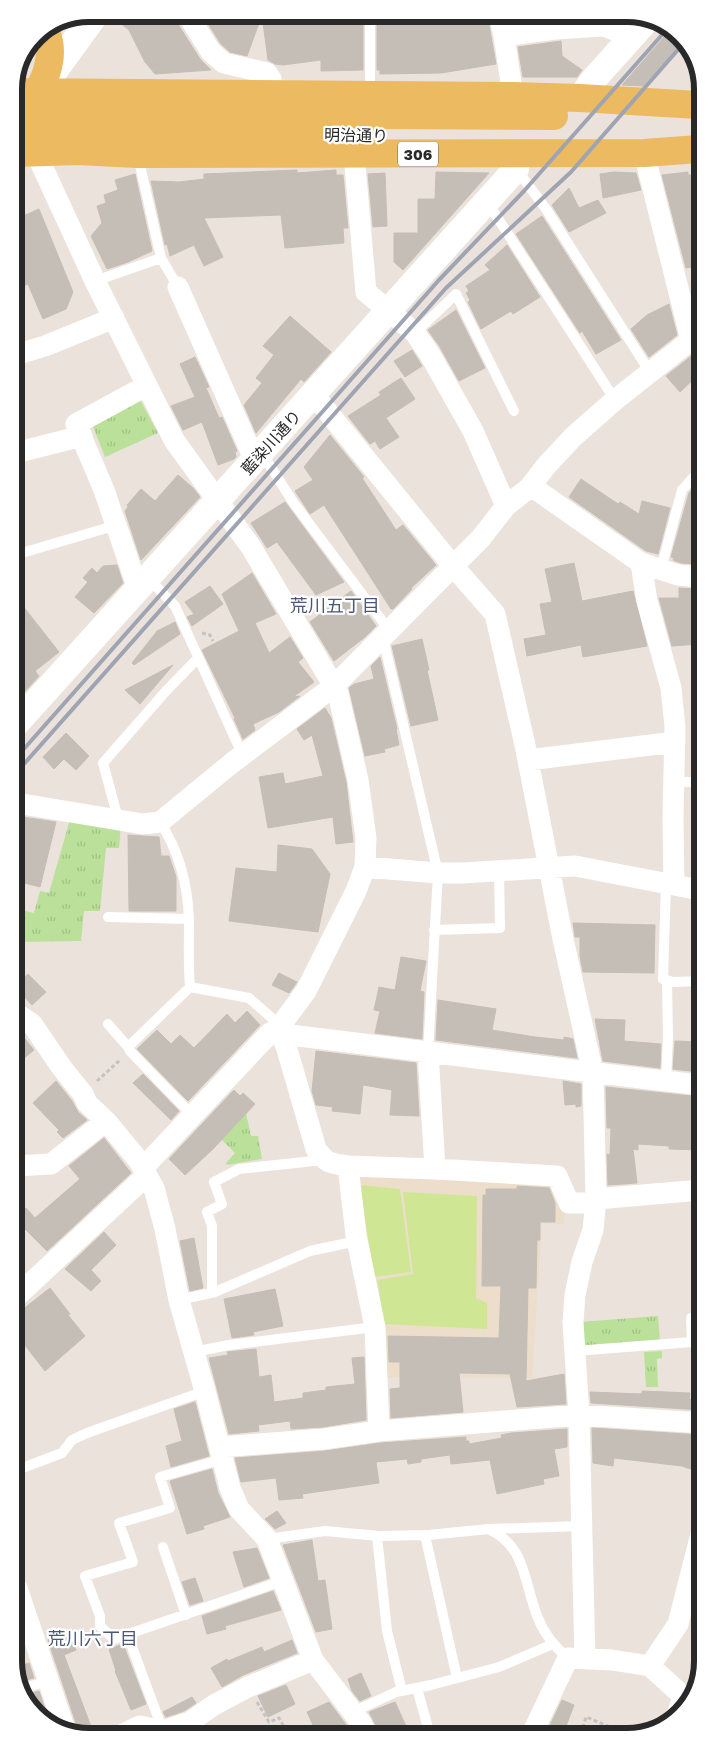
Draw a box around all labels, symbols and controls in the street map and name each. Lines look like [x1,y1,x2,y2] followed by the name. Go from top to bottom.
[324,124,388,146] street label: 明治通り
[398,142,438,166] road number: 306
[237,406,305,478] street label: 藍染川通り
[290,594,380,616] district label: 荒川五丁目
[48,1627,138,1649] district label: 荒川六丁目

